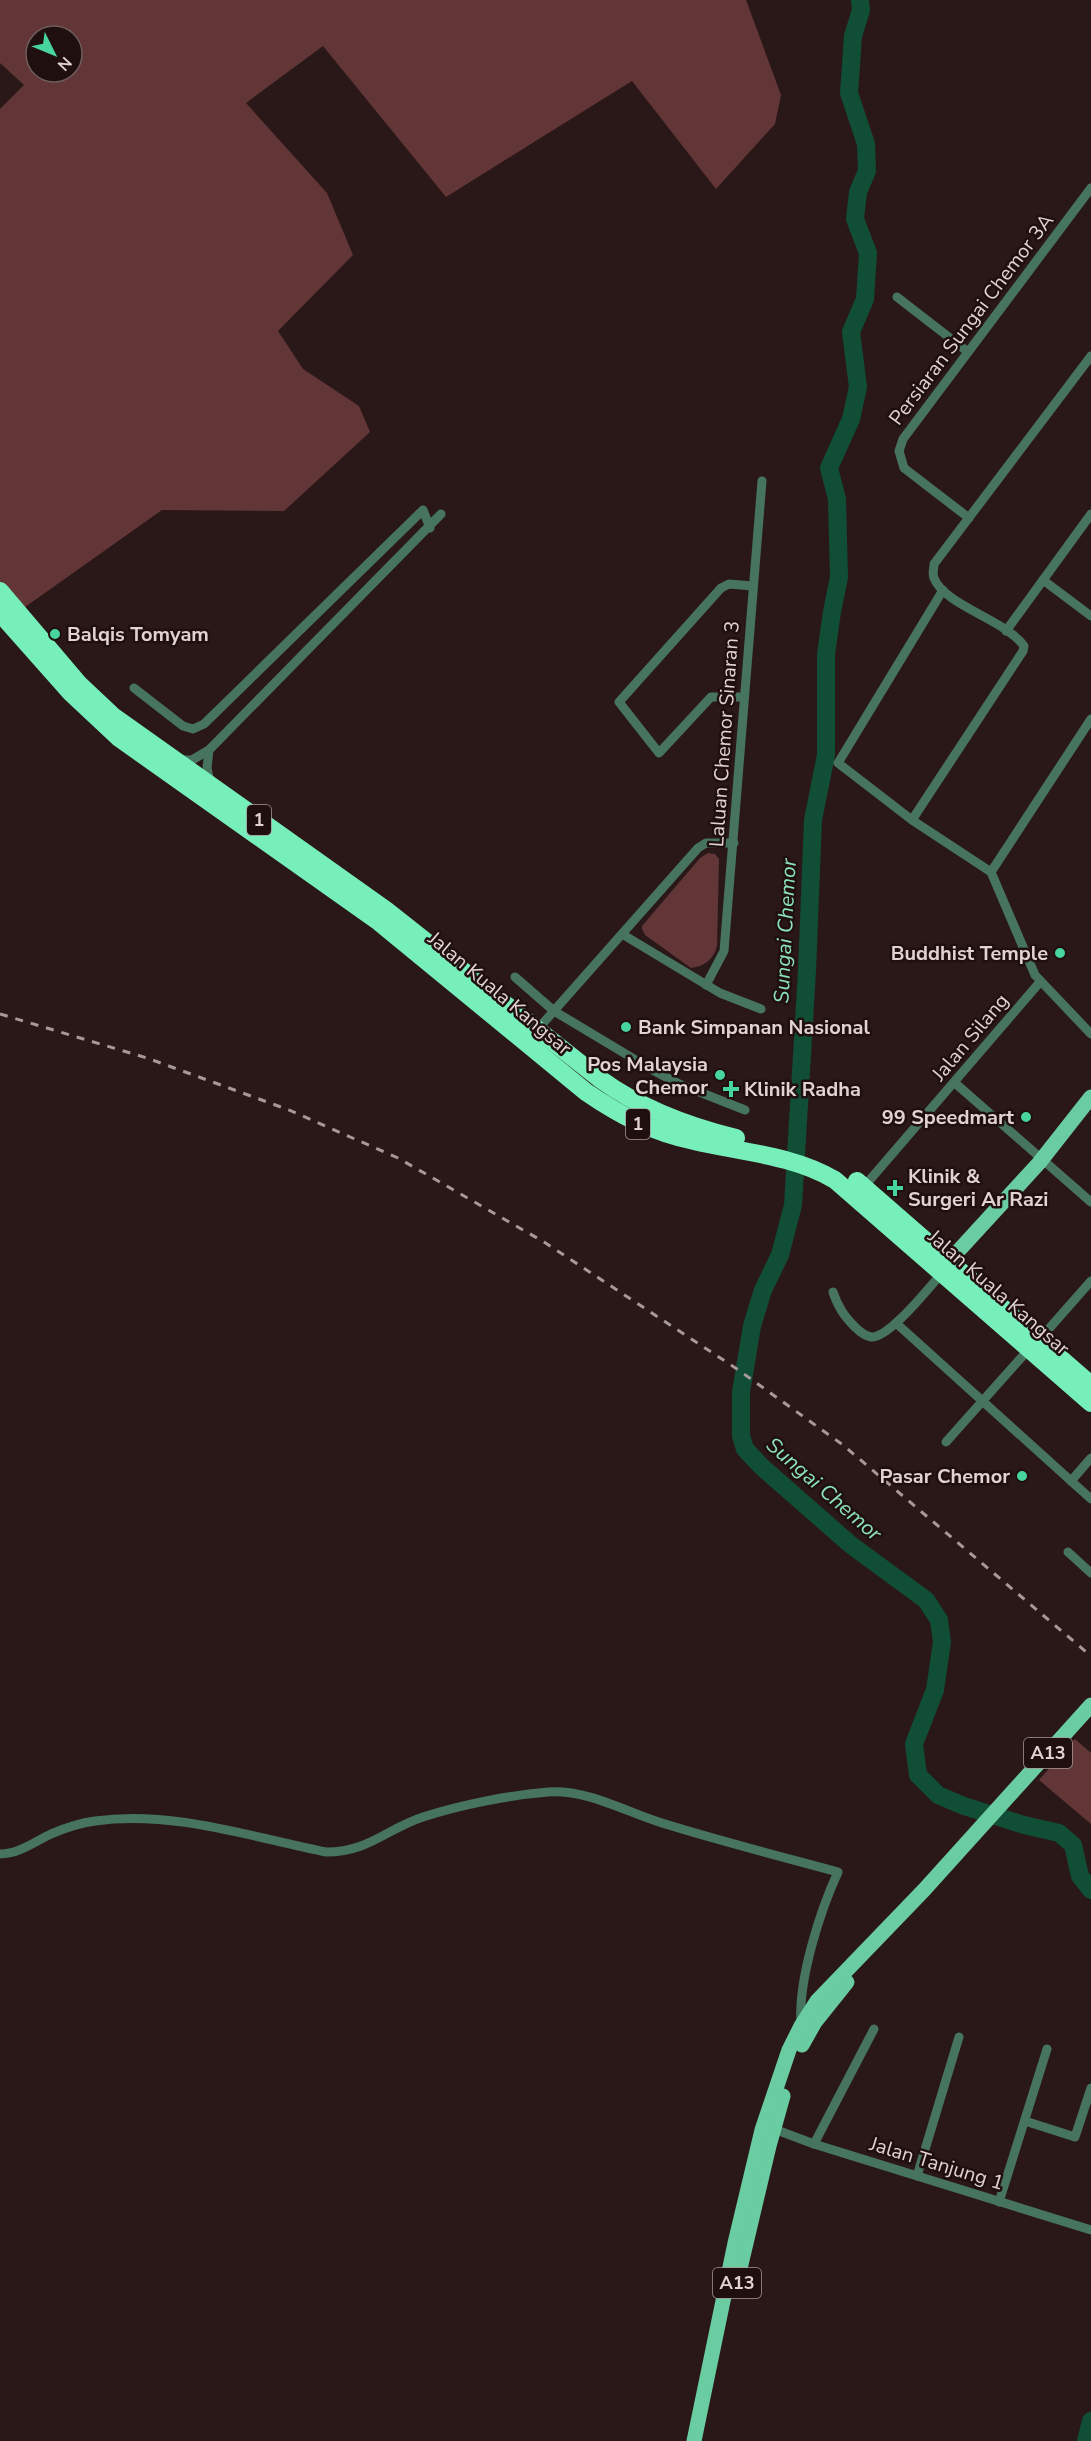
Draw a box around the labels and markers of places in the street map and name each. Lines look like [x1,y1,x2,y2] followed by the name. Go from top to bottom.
[67,621,209,648] place label: Balqis Tomyam
[48,627,62,641] marker: Balqis Tomyam
[891,940,1048,967] place label: Buddhist Temple
[1053,946,1067,960] marker: Buddhist Temple
[638,1014,870,1041] place label: Bank Simpanan Nasional
[619,1020,633,1034] marker: Bank Simpanan Nasional
[587,1051,708,1101] place label: Pos Malaysia Chemor
[713,1068,727,1082] marker: Pos Malaysia Chemor
[744,1076,861,1103] place label: Klinik Radha
[722,1080,740,1098] marker: Klinik Radha
[882,1104,1014,1131] place label: 99 Speedmart
[1019,1110,1033,1124] marker: 99 Speedmart
[908,1163,1048,1213] place label: Klinik & Surgeri Ar Razi
[886,1179,904,1197] marker: Klinik & Surgeri Ar Razi
[880,1463,1010,1490] place label: Pasar Chemor
[1015,1469,1029,1483] marker: Pasar Chemor

